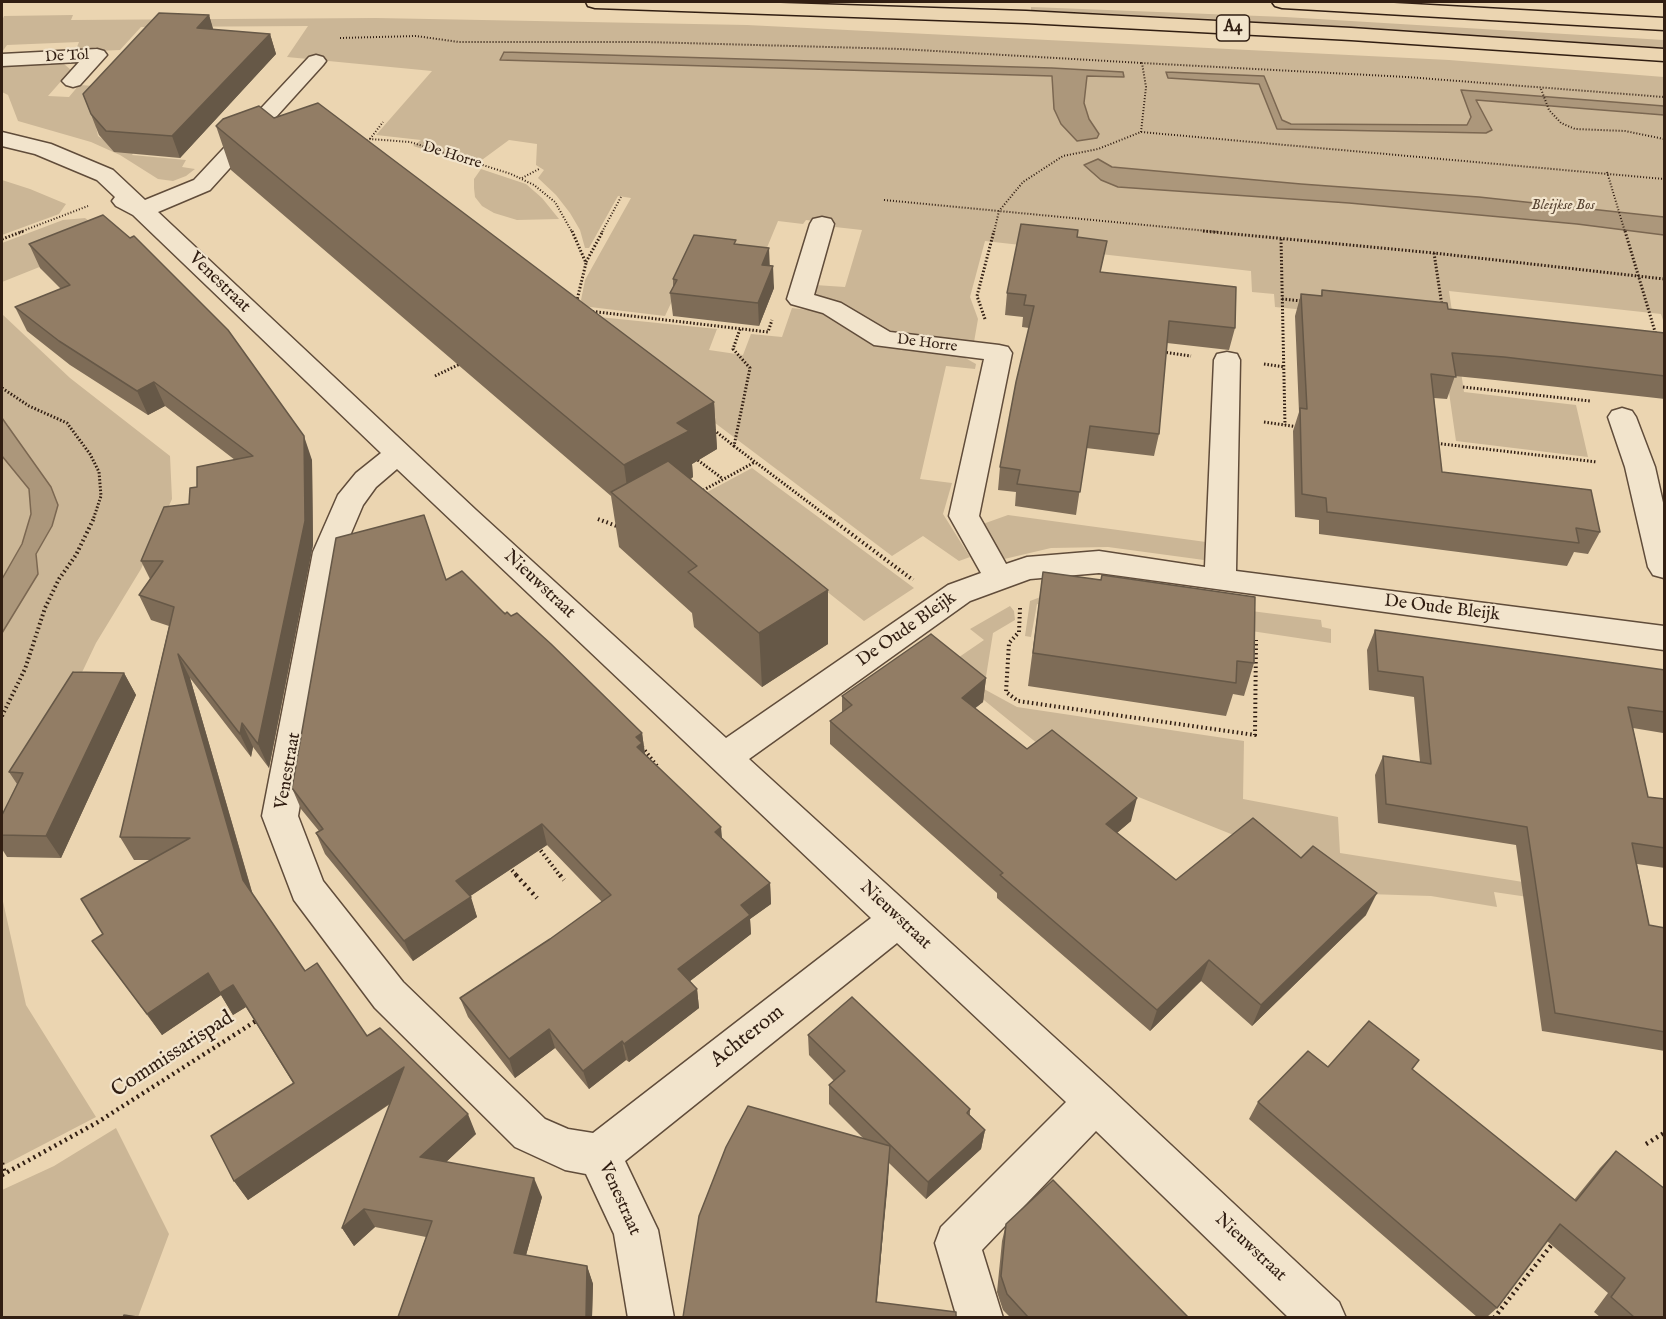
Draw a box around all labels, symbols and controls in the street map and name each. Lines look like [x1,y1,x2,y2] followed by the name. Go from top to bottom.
[1216,15,1250,41] road number: A4
[45,47,89,67] street label: De Tol
[420,139,484,173] street label: De Horre
[1531,197,1595,215] park label: Bleijkse Bos
[184,248,254,318] street label: Venestraat
[896,331,958,357] street label: De Horre
[499,546,579,624] street label: Nieuwstraat
[853,588,961,672] street label: De Oude Bleijk
[1383,591,1501,627] street label: De Oude Bleijk
[272,731,306,811] street label: Venestraat
[855,877,935,955] street label: Nieuwstraat
[706,1000,790,1074] street label: Achterom
[107,1006,239,1104] street label: Commissarispad
[593,1159,645,1239] street label: Venestraat
[1210,1209,1290,1287] street label: Nieuwstraat

